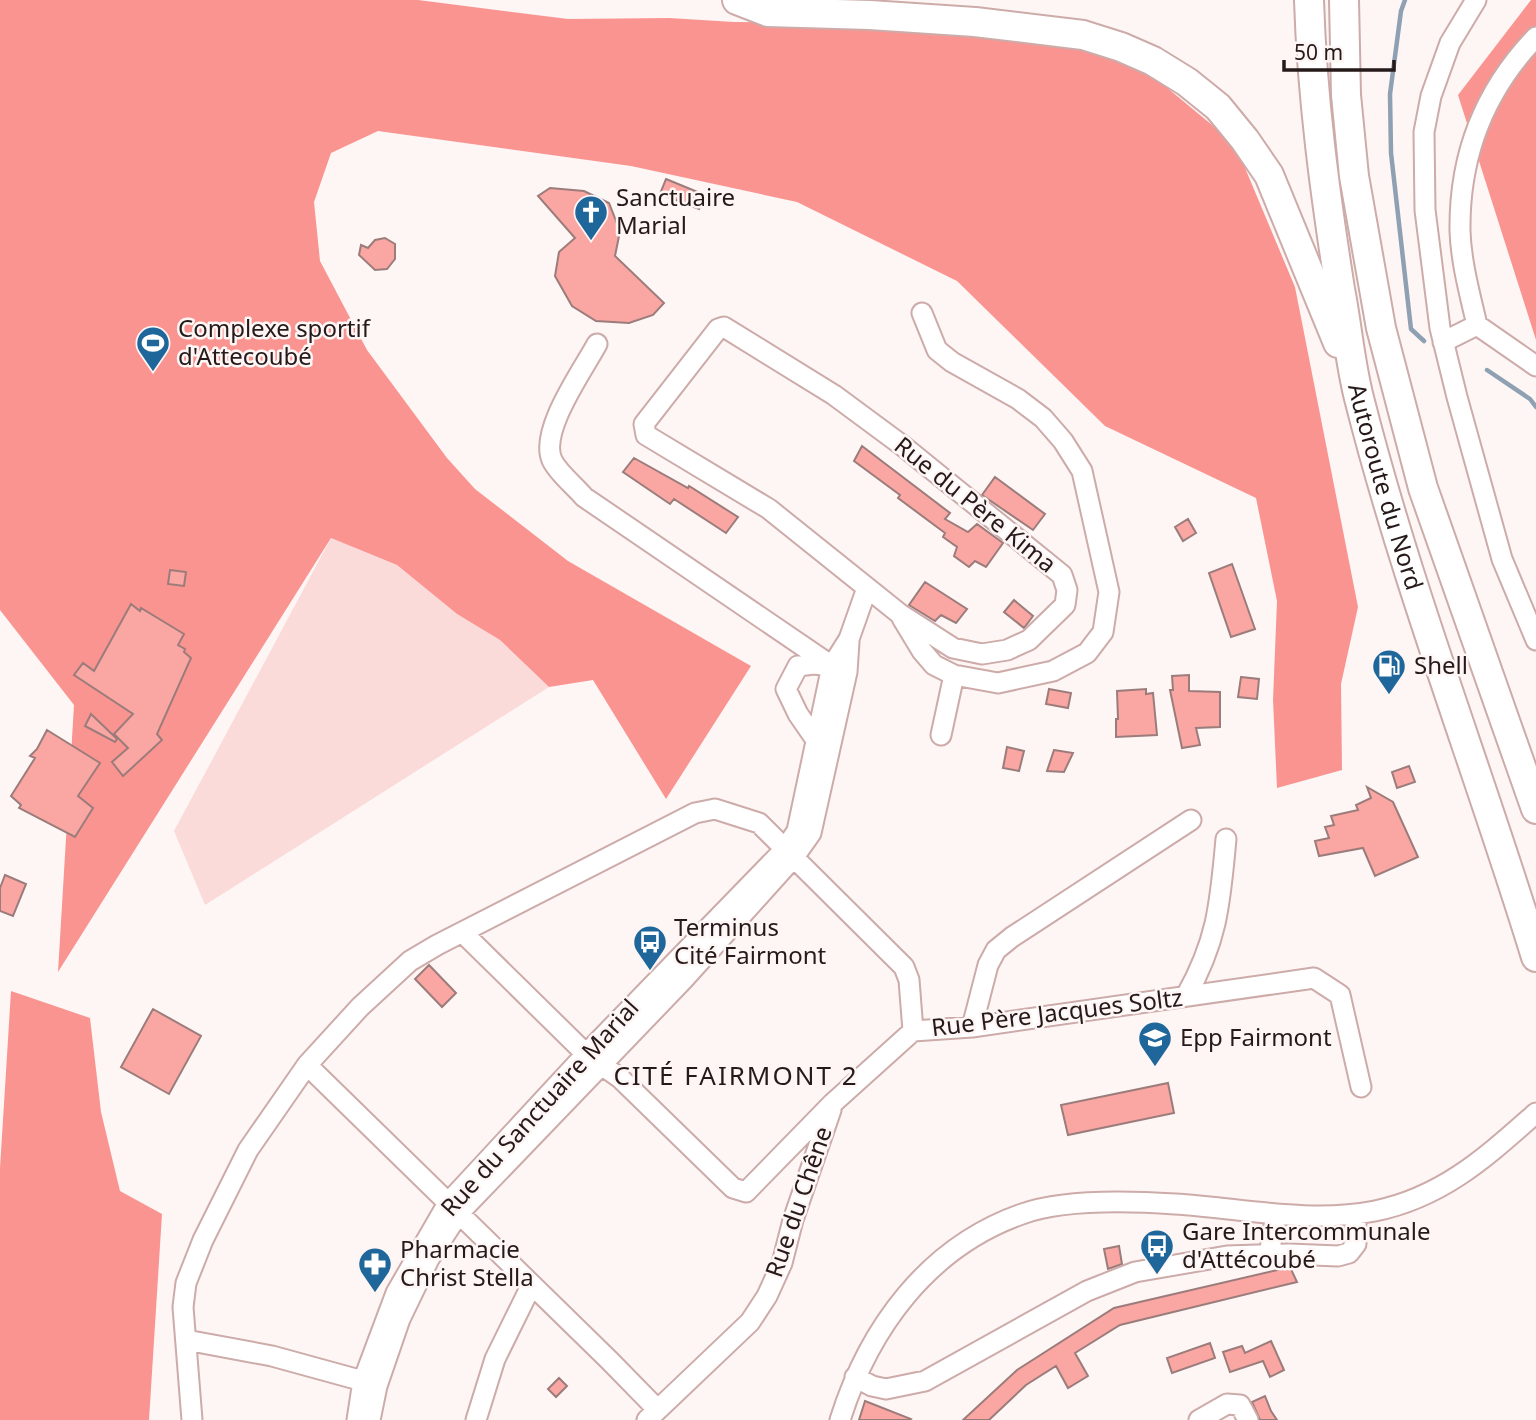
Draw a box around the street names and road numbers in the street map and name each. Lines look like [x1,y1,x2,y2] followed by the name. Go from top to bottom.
[1341,380,1432,594] street label: Autoroute du Nord
[888,428,1064,579] street label: Rue du Père Kima
[929,980,1184,1043] street label: Rue Père Jacques Soltz
[432,991,645,1223] street label: Rue du Sanctuaire Marial
[756,1122,839,1281] street label: Rue du Chêne

